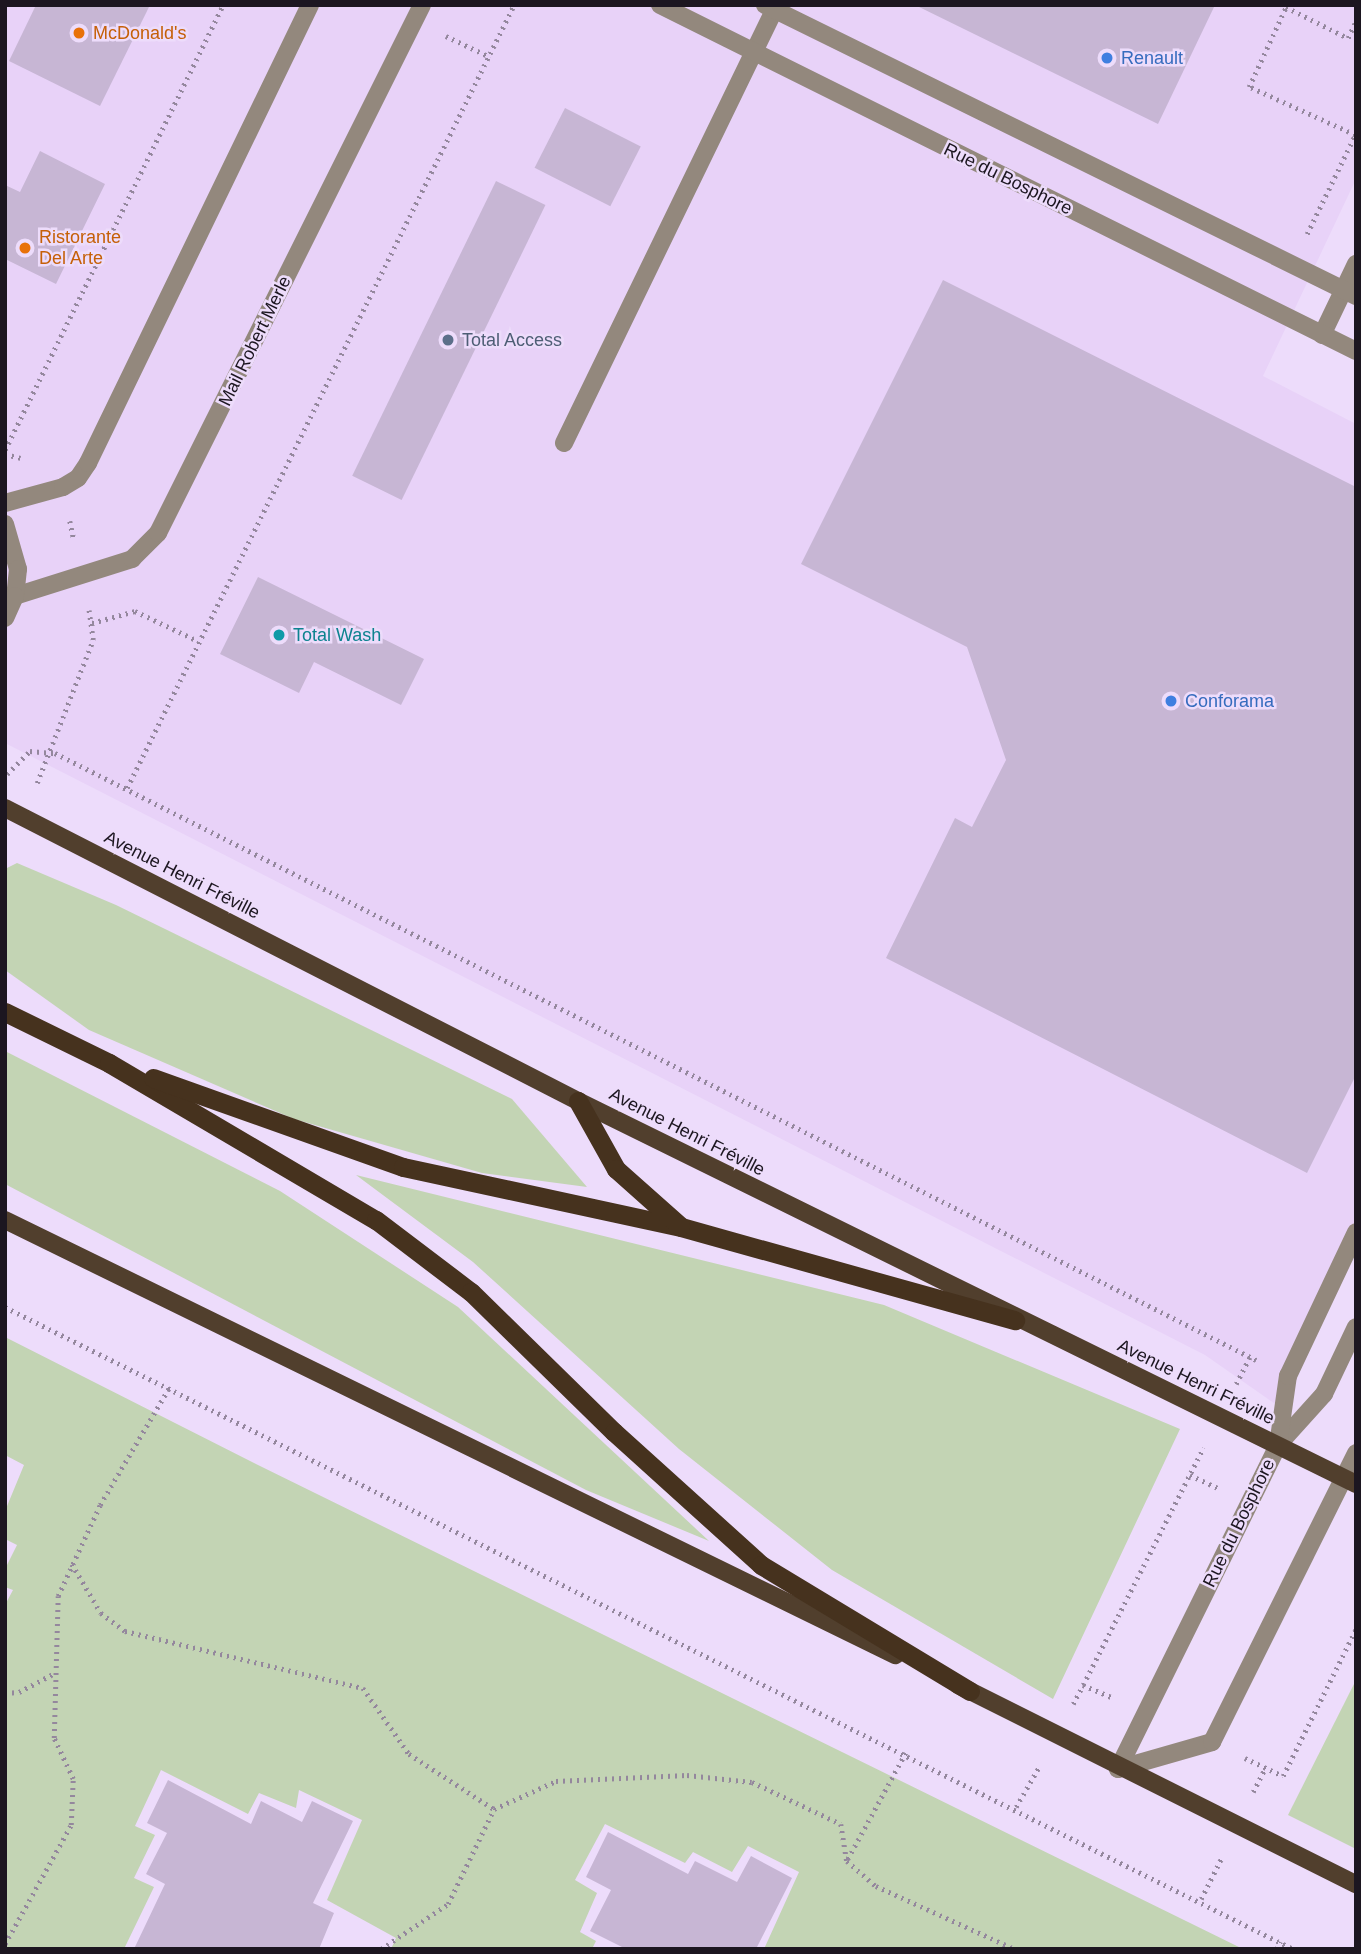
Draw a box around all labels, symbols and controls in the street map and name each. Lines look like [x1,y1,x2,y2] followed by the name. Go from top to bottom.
[93,22,186,44] place label: McDonald's
[71,25,87,41] marker: McDonald's
[1121,47,1183,69] place label: Renault
[1099,50,1115,66] marker: Renault
[940,139,1076,219] street label: Rue du Bosphore
[39,227,121,270] place label: Ristorante Del Arte
[17,240,33,256] marker: Ristorante Del Arte
[214,272,296,410] street label: Mail Robert Merle
[462,329,563,351] place label: Total Access
[440,332,456,348] marker: Total Access
[293,624,381,646] place label: Total Wash
[271,627,287,643] marker: Total Wash
[1185,690,1274,712] place label: Conforama
[1163,693,1179,709] marker: Conforama
[101,826,263,924] street label: Avenue Henri Fréville
[606,1083,768,1181] street label: Avenue Henri Fréville
[1114,1335,1278,1429] street label: Avenue Henri Fréville
[1199,1455,1279,1591] street label: Rue du Bosphore

